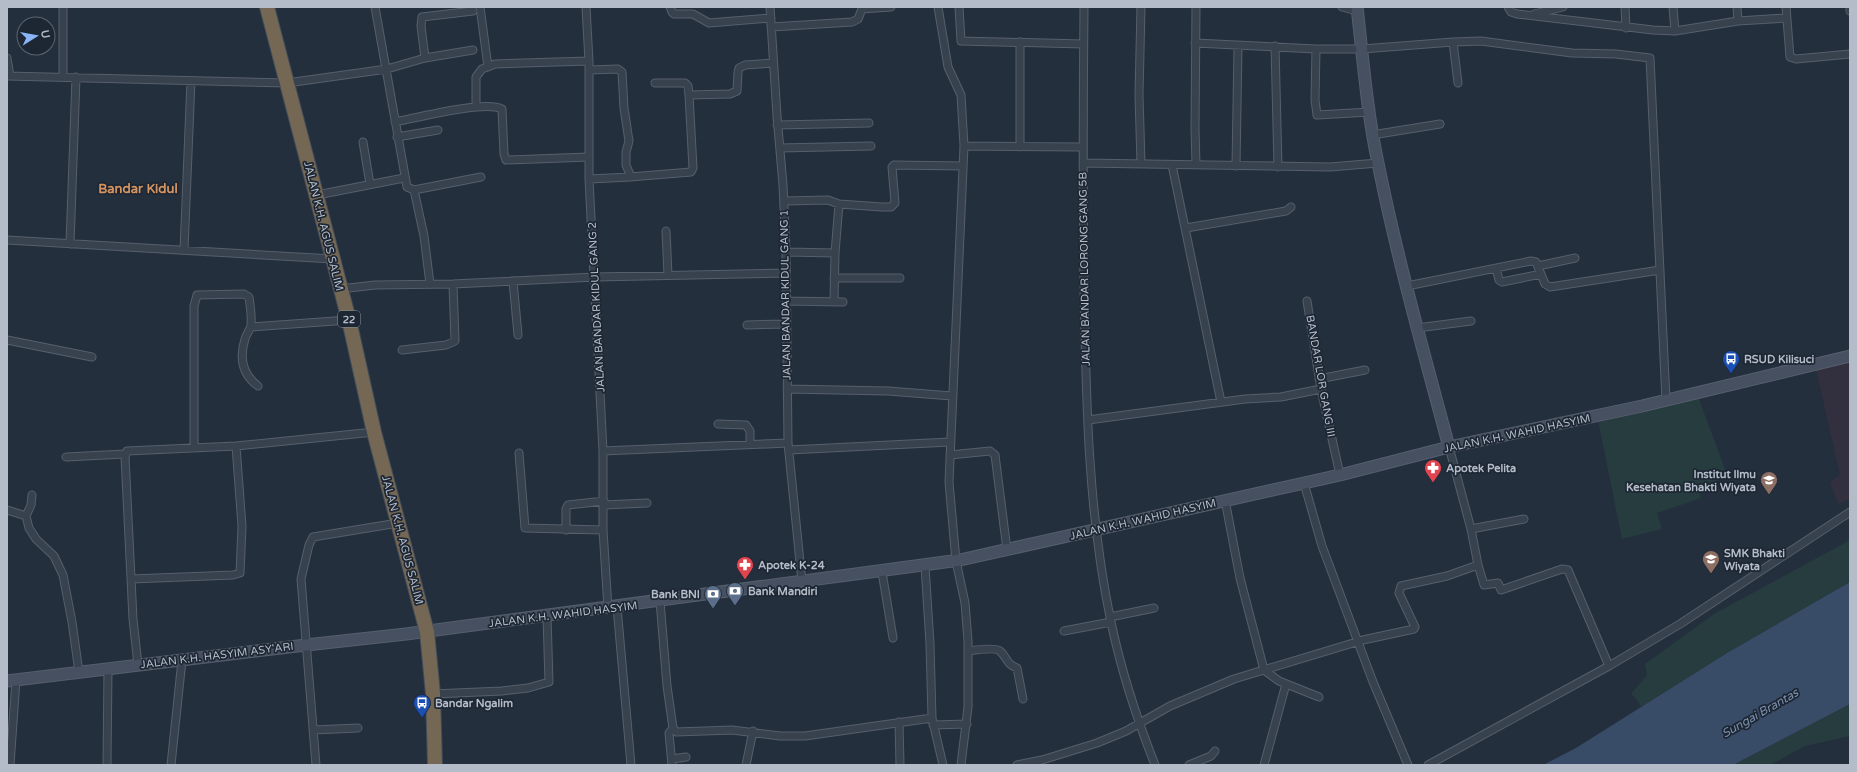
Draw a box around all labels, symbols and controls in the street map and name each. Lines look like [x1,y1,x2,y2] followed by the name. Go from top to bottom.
[16,16,56,56] north arrow
[38,29,53,40] text: U
[301,160,346,292] street label: JALAN K.H. AGUS SALIM
[1076,171,1093,366] street label: JALAN BANDAR LORONG GANG 5B
[98,181,178,197] district label: Bandar Kidul
[778,210,793,380] street label: JALAN BANDAR KIDUL GANG 1
[586,221,607,393] street label: JALAN BANDAR KIDUL GANG 2
[338,311,360,327] road number: 22
[1303,314,1338,438] street label: BANDAR LOR GANG III
[1721,349,1741,374] bus stop icon: RSUD Kilisuci
[1744,353,1814,366] place label: RSUD Kilisuci
[1443,412,1592,455] street label: JALAN K.H. WAHID HASYIM
[1423,458,1443,483] pharmacy icon: Apotek Pelita
[1446,462,1516,476] place label: Apotek Pelita
[1626,468,1756,495] place label: Institut Ilmu Kesehatan Bhakti Wiyata
[1759,470,1779,495] school or university icon: Institut Ilmu Kesehatan Bhakti Wiyata
[379,474,426,606] street label: JALAN K.H. AGUS SALIM
[1069,496,1217,543] street label: JALAN K.H. WAHID HASYIM
[1724,547,1785,574] place label: SMK Bhakti Wiyata
[1701,549,1721,574] school or university icon: SMK Bhakti Wiyata
[735,555,755,580] pharmacy icon: Apotek K-24
[758,559,825,573] place label: Apotek K-24
[725,581,745,606] bank icon: Bank Mandiri
[703,584,723,609] bank icon: Bank BNI
[748,585,818,598] place label: Bank Mandiri
[651,588,700,601] place label: Bank BNI
[488,599,638,630] street label: JALAN K.H. WAHID HASYIM
[140,640,294,671] street label: JALAN K.H. HASYIM ASY'ARI
[1719,685,1802,741] water label: Sungai Brantas
[412,693,432,718] bus stop icon: Bandar Ngalim
[435,697,513,711] place label: Bandar Ngalim

